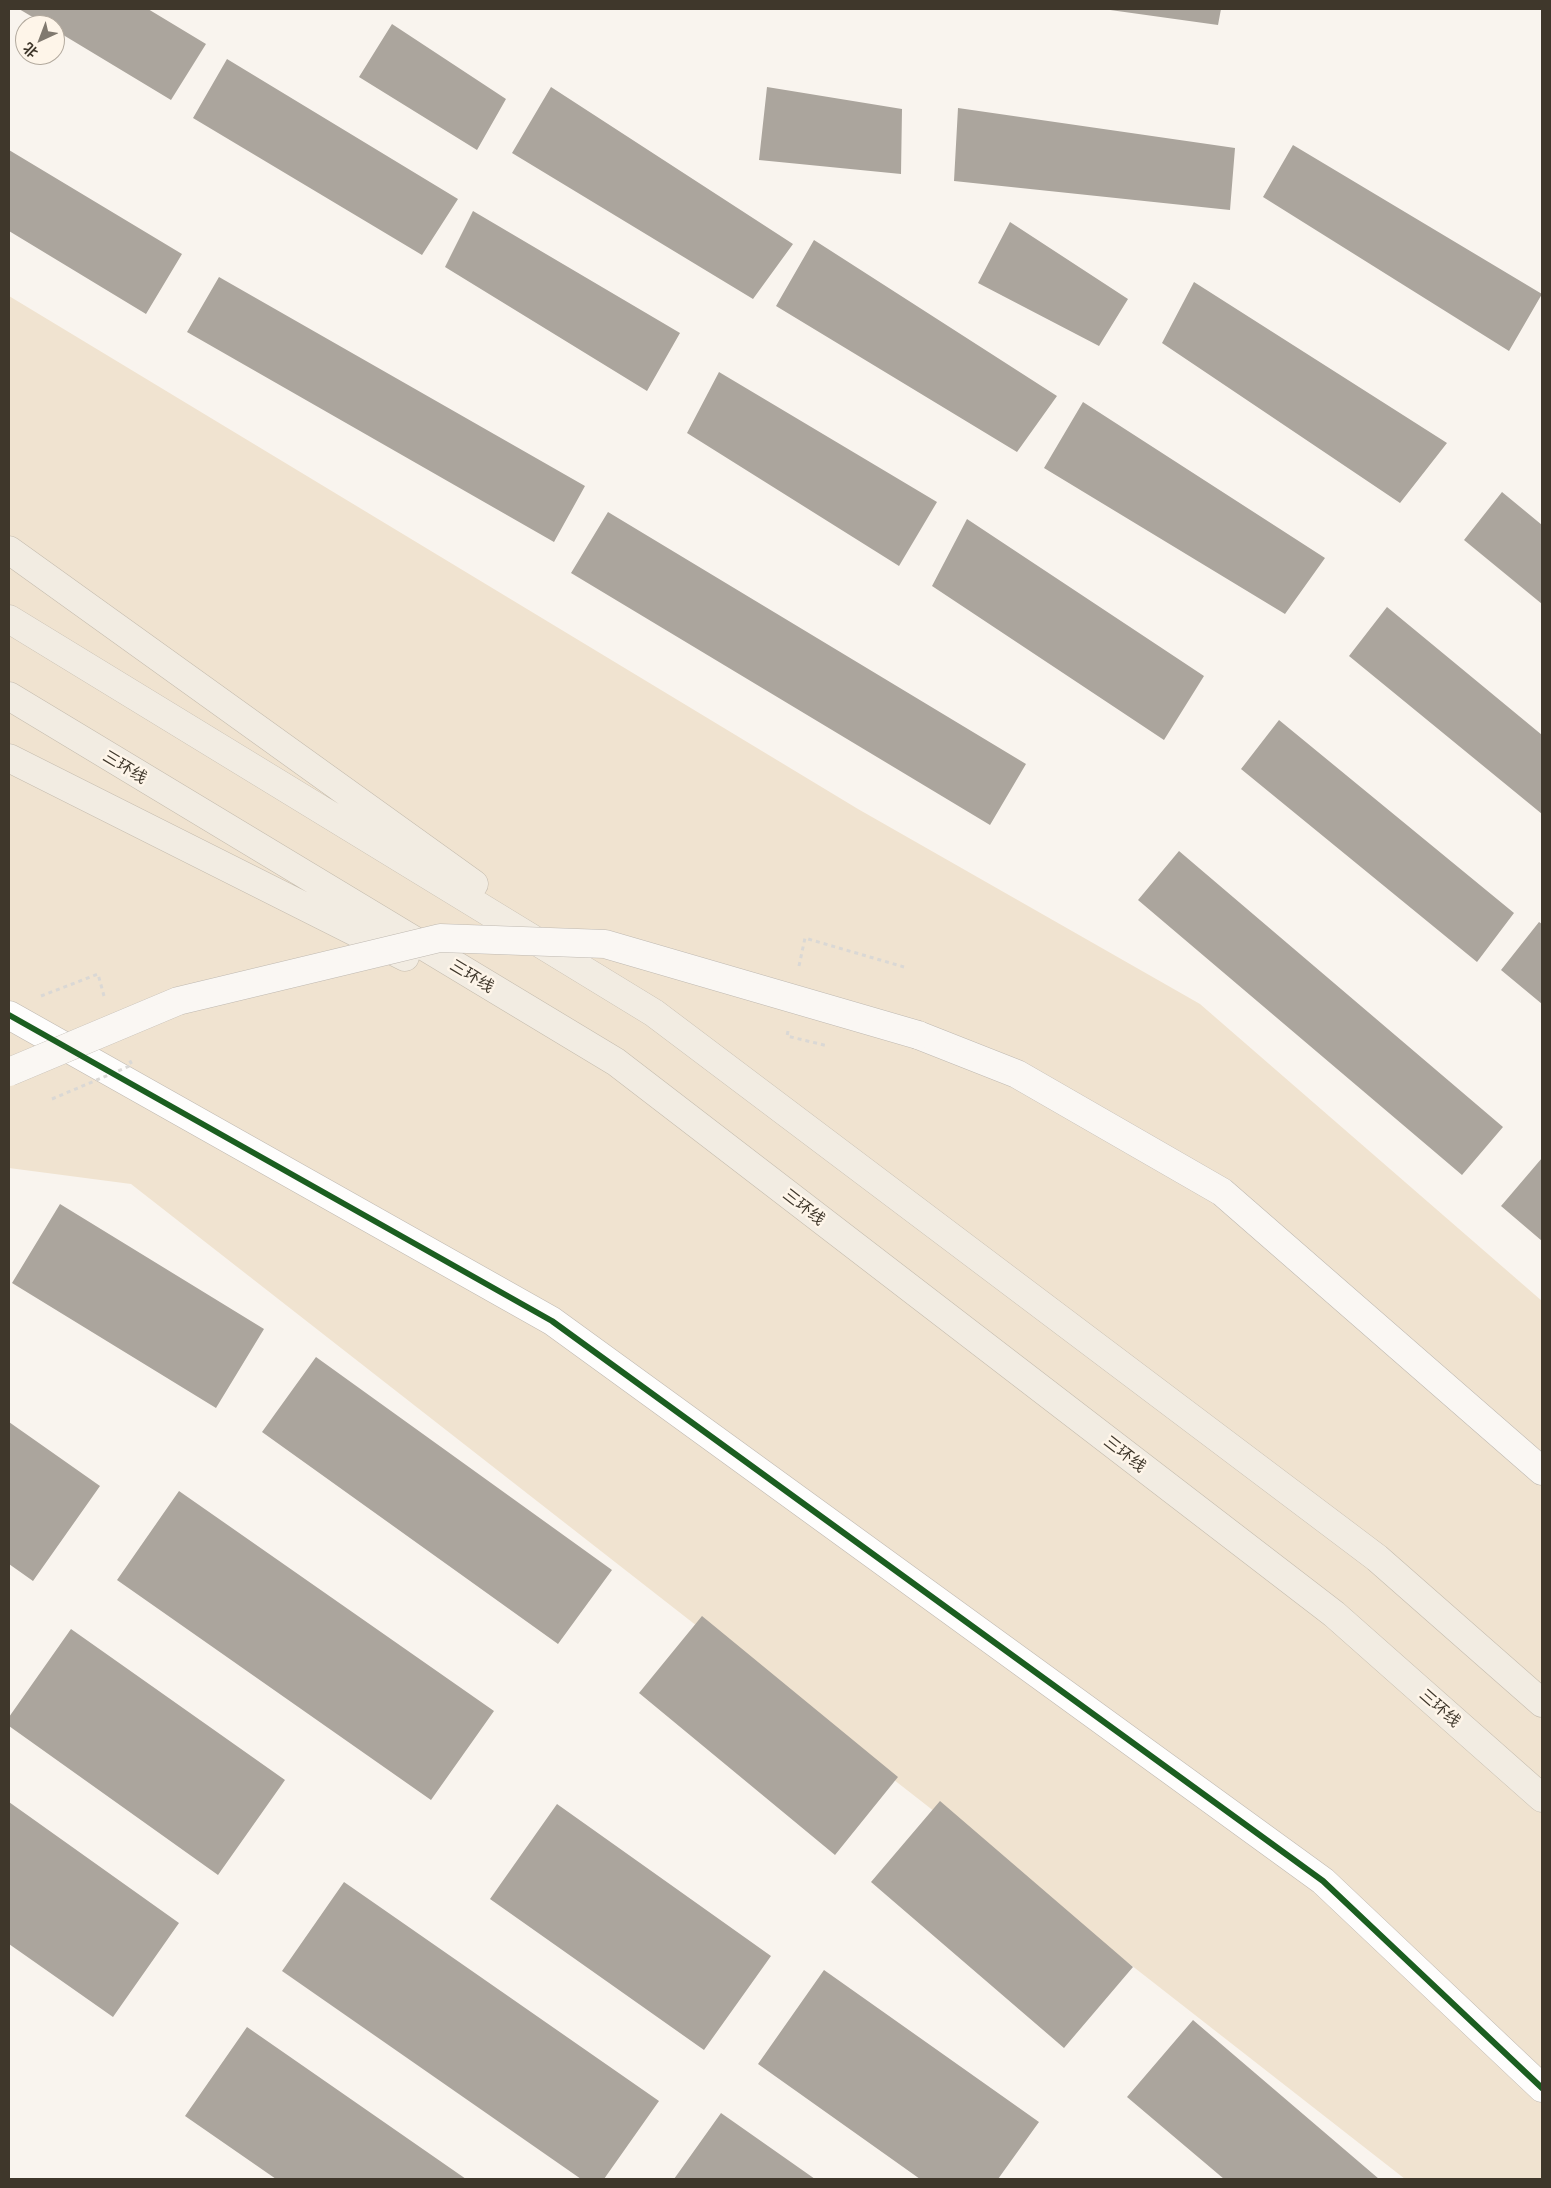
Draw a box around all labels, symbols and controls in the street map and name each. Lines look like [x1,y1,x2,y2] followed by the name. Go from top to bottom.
[15,15,65,65] north arrow
[19,40,41,62] text: 北
[99,746,151,788] street label: 三环线
[446,955,498,997] street label: 三环线
[779,1185,829,1229] street label: 三环线
[1100,1432,1150,1476] street label: 三环线
[1416,1685,1464,1731] street label: 三环线

